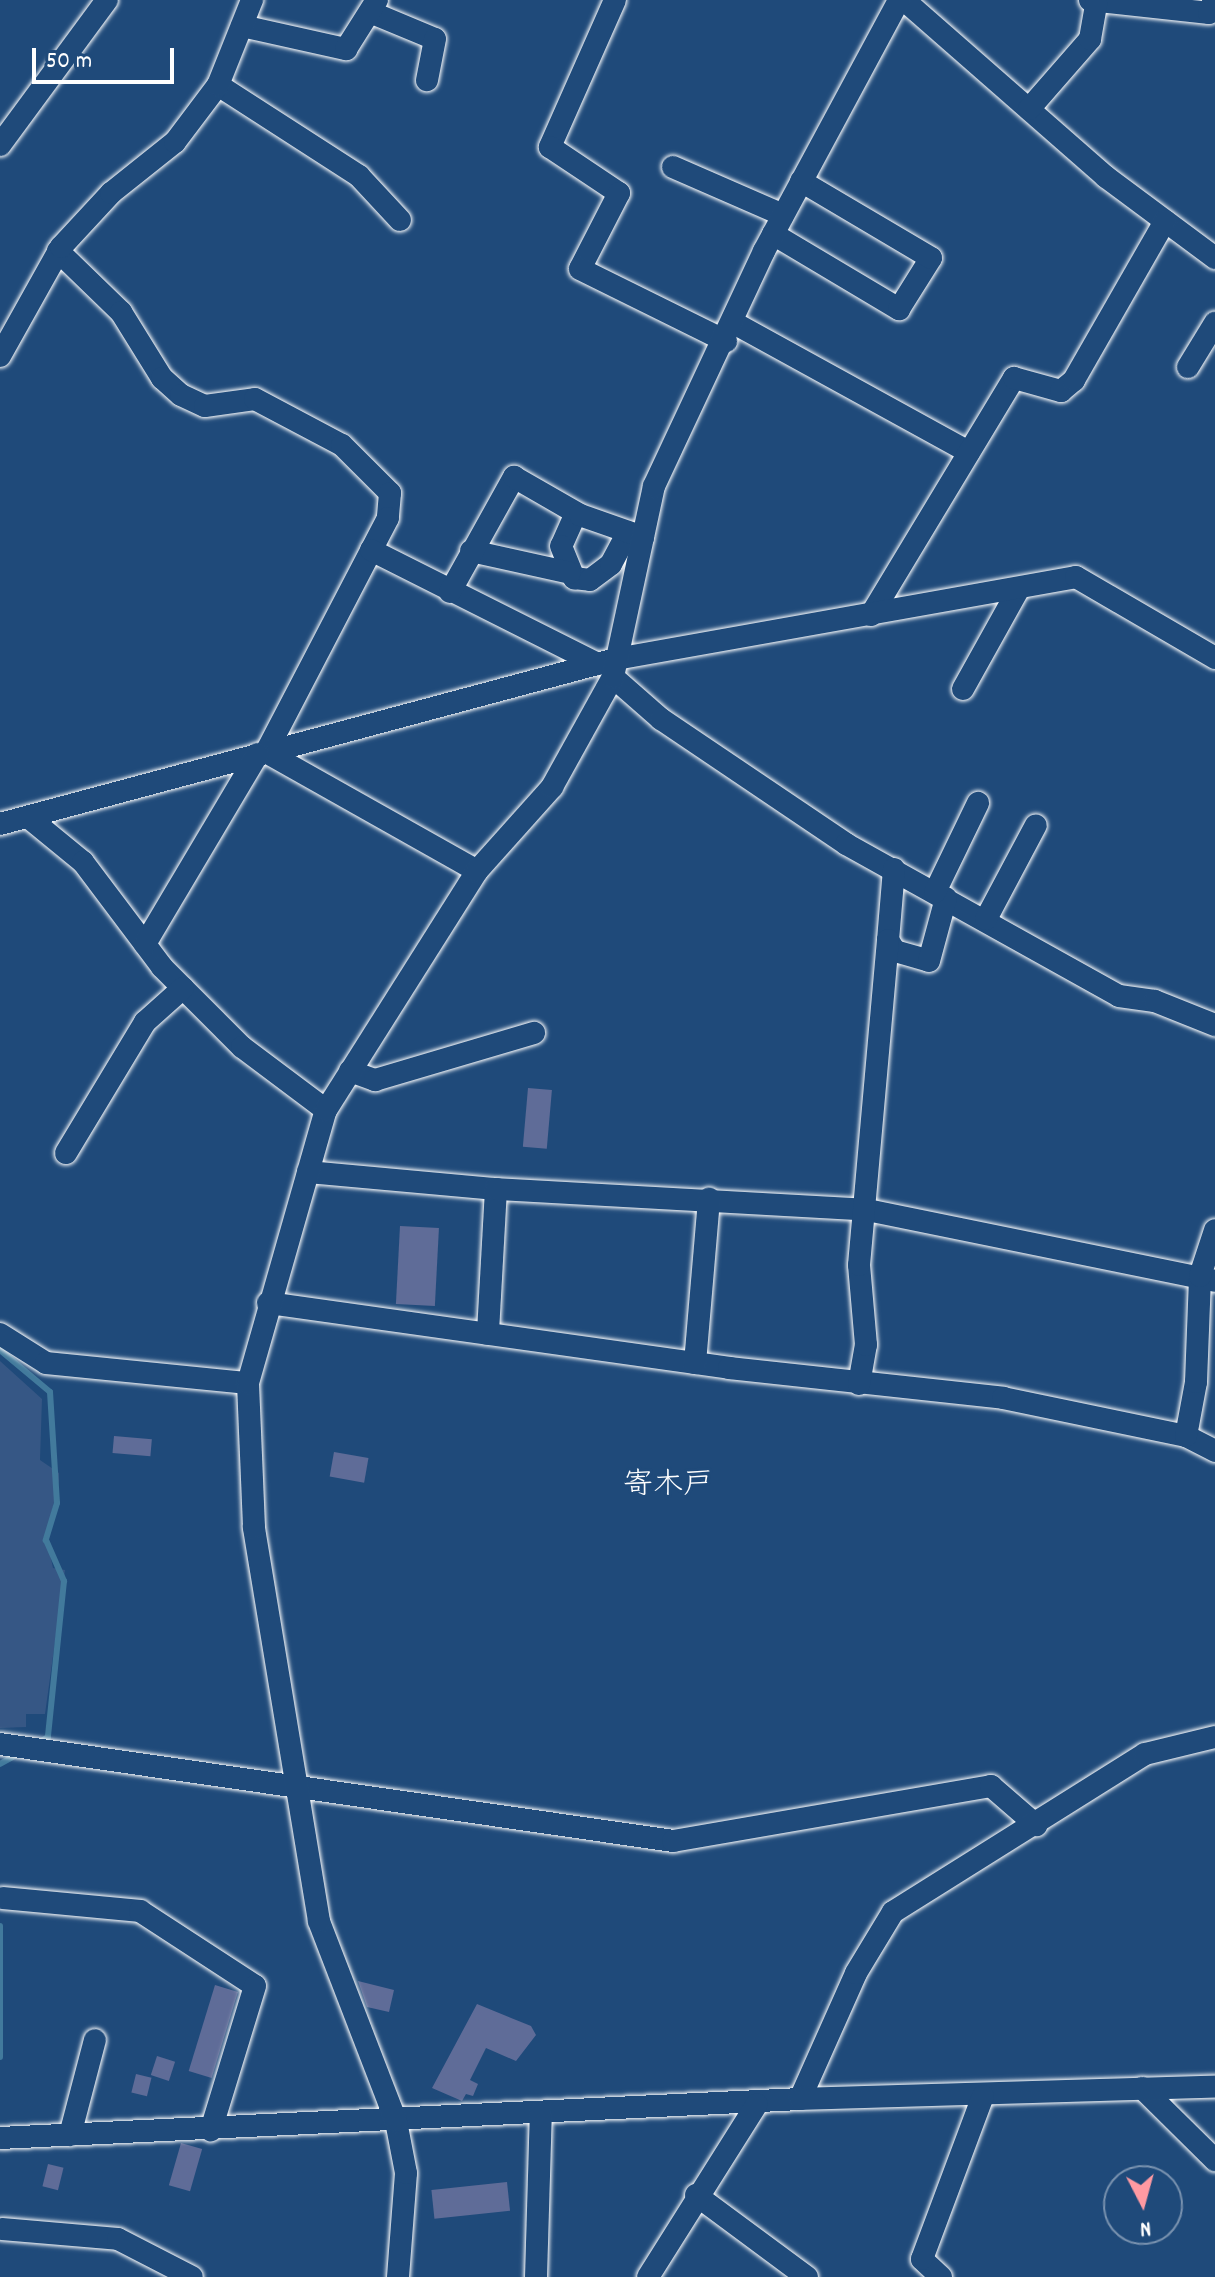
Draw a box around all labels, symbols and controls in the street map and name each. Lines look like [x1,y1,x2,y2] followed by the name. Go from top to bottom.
[36,32,178,82] scale bar
[46,45,92,79] text: 50 m
[623,1470,713,1506] district label: 寄木戸
[1103,2165,1183,2245] north arrow
[1138,2211,1152,2243] text: N

